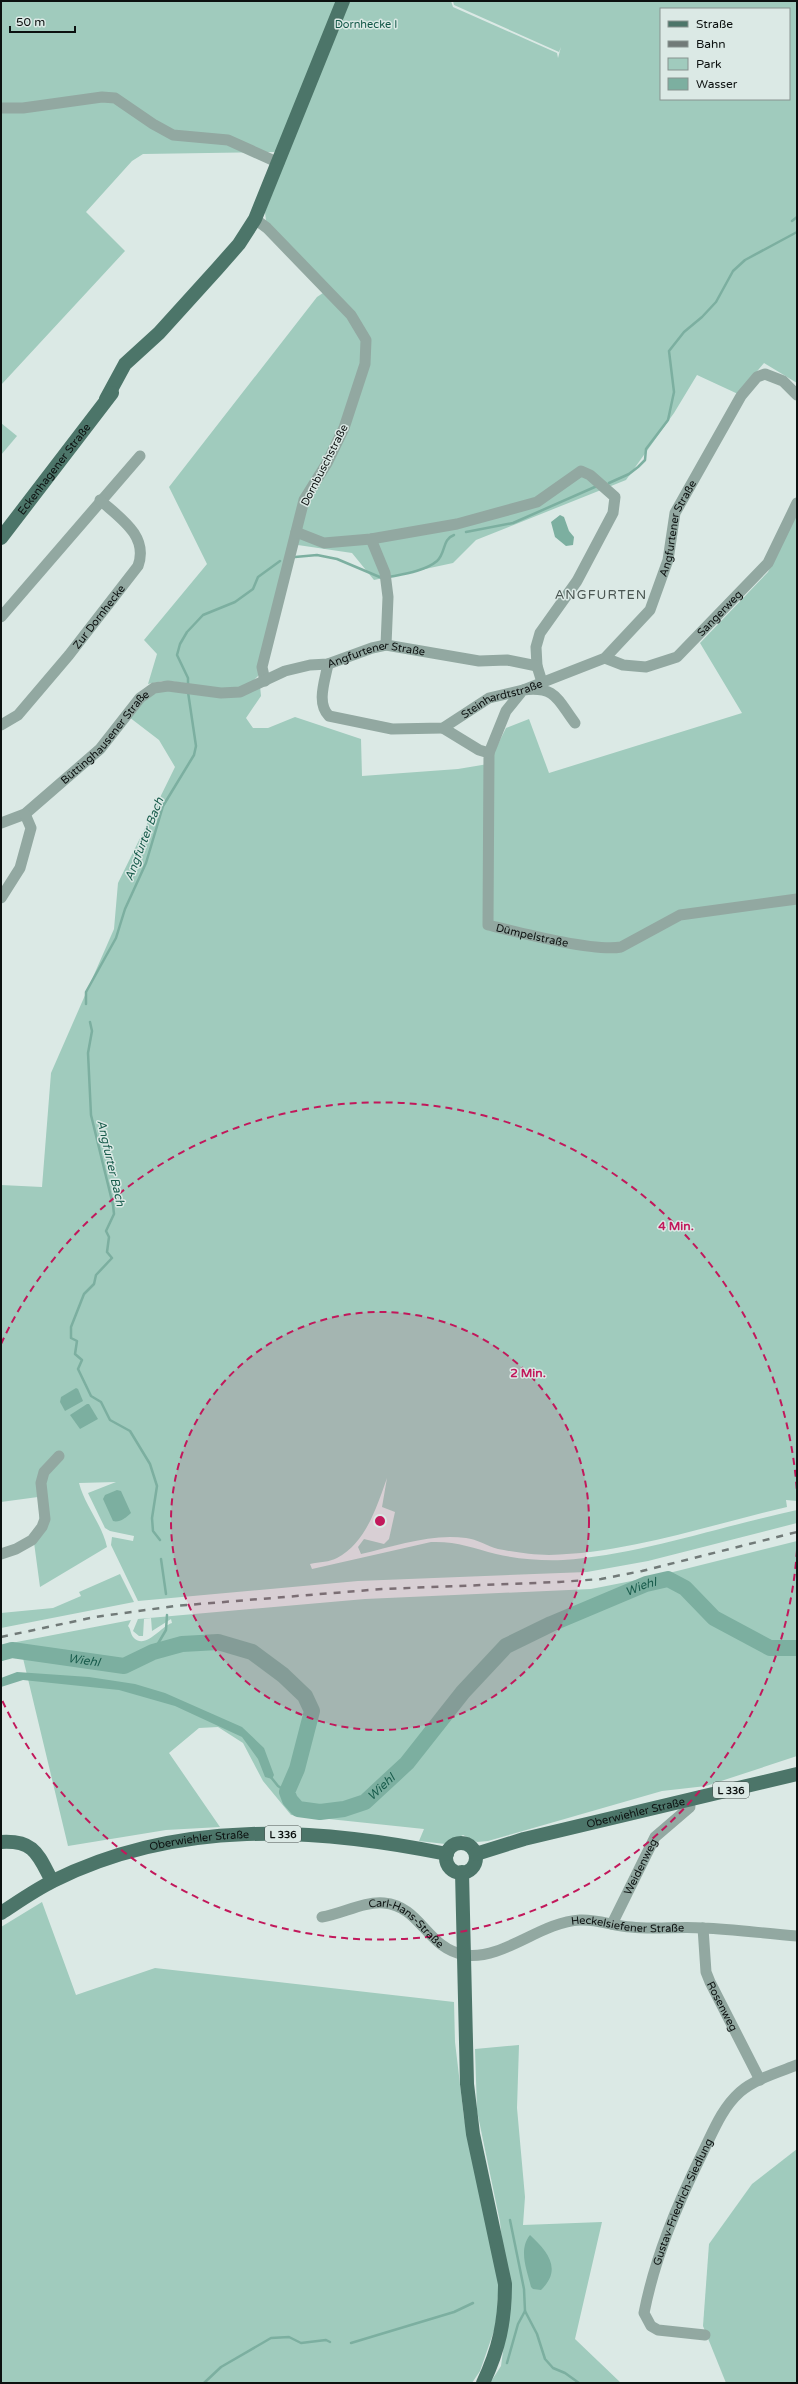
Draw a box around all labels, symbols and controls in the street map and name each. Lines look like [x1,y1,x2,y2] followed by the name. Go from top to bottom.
[10,8,75,34] scale bar
[660,8,790,100] legend
[16,15,45,29] text: 50 m
[696,17,733,31] text: Straße
[335,18,397,31] park label: Dornhecke I
[696,37,726,51] text: Bahn
[696,57,722,71] text: Park
[696,77,738,91] text: Wasser
[15,421,93,518] street label: Eckenhagener Straße
[298,422,351,508] street label: Dornbuschstraße
[657,478,699,578] street label: Angfurtener Straße
[70,582,128,652] street label: Zur Dornhecke
[555,587,647,603] district label: ANGFURTEN
[695,588,745,639] street label: Sangerweg
[325,639,426,671] street label: Angfurtener Straße
[459,677,544,721] street label: Steinhardtstraße
[58,688,152,787] street label: Büttinghausener Straße
[122,795,167,883] water label: Angfurter Bach
[495,921,569,950] street label: Dümpelstraße
[94,1119,128,1208] water label: Angfurter Bach
[658,1219,694,1233] text: 4 Min.
[510,1366,546,1380] text: 2 Min.
[373,1514,387,1528] centre of rings
[623,1574,659,1599] water label: Wiehl
[67,1651,103,1670] water label: Wiehl
[365,1770,399,1803] water label: Wiehl
[713,1782,749,1798] road number: L 336
[585,1795,686,1831] street label: Oberwiehler Straße
[265,1826,301,1842] road number: L 336
[148,1828,249,1853] street label: Oberwiehler Straße
[621,1836,660,1897] street label: Weidenweg
[368,1897,446,1951] street label: Carl-Hans-Straße
[570,1914,684,1935] street label: Heckelsiefener Straße
[704,1979,740,2034] street label: Rosenweg
[650,2136,716,2267] street label: Gustav-Friedrich-Siedlung

